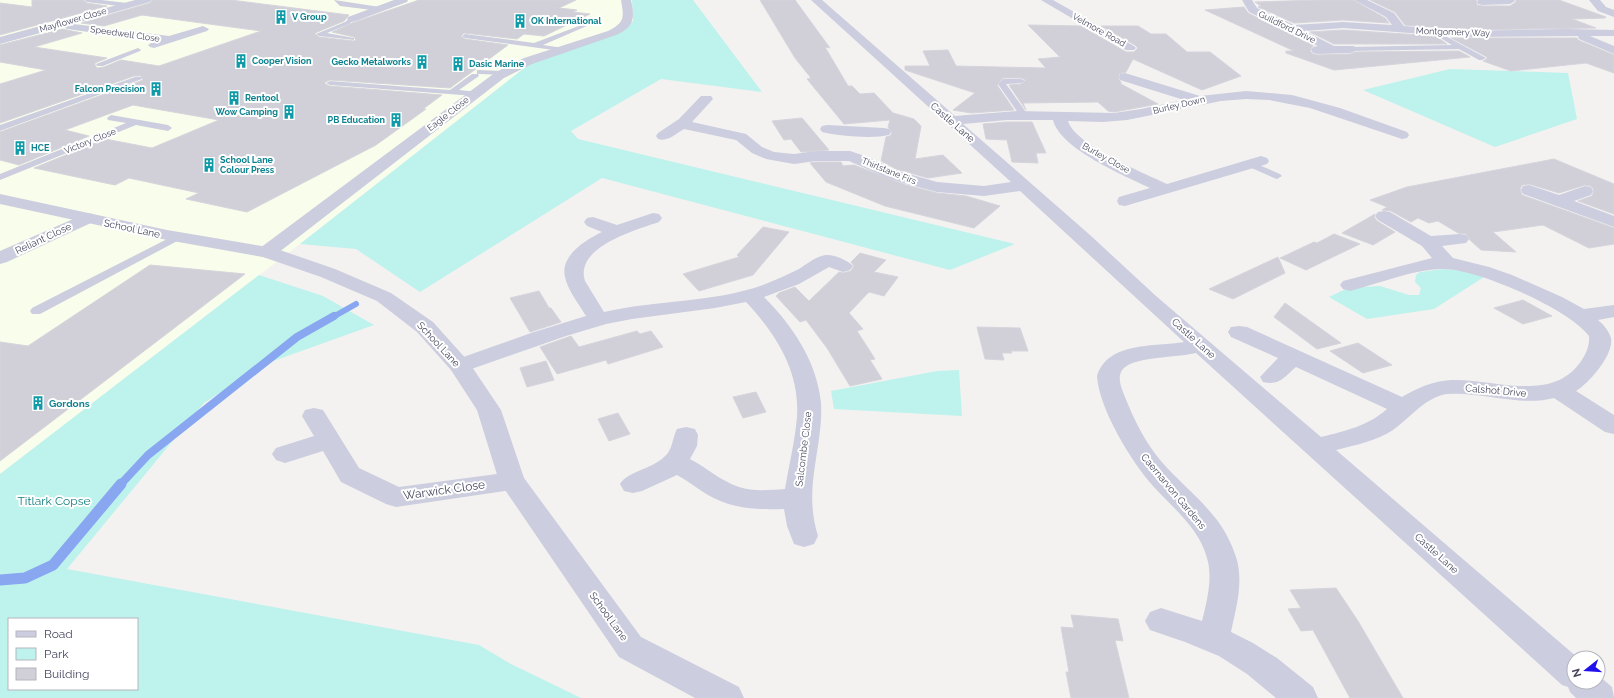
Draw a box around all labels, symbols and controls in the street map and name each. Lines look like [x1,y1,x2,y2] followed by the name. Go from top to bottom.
[38,5,108,34] street label: Mayflower Close
[273,9,289,25] building icon: V Group
[1257,9,1318,45] street label: Guildford Drive
[1071,11,1128,49] street label: Velmore Road
[292,12,327,22] place label: V Group
[512,13,528,29] building icon: OK International
[531,16,601,26] place label: OK International
[90,24,161,44] street label: Speedwell Close
[1416,26,1490,38] street label: Montgomery Way
[233,53,249,69] building icon: Cooper Vision
[414,54,430,70] building icon: Gecko Metalworks
[252,56,311,66] place label: Cooper Vision
[450,56,466,72] building icon: Dasic Marine
[332,57,412,67] place label: Gecko Metalworks
[469,59,525,69] place label: Dasic Marine
[148,81,164,97] building icon: Falcon Precision
[75,84,145,94] place label: Falcon Precision
[226,90,242,106] building icon: Rentool
[245,93,279,103] place label: Rentool
[425,94,471,133] street label: Eagle Close
[1152,94,1206,116] street label: Burley Down
[928,100,977,145] street label: Castle Lane
[281,104,297,120] building icon: Wow Camping
[216,107,278,117] place label: Wow Camping
[388,112,404,128] building icon: PB Education
[328,115,385,125] place label: PB Education
[63,126,118,156] street label: Victory Close
[12,140,28,156] building icon: HCE
[1081,141,1132,175] street label: Burley Close
[31,143,50,153] place label: HCE
[220,155,275,175] place label: School Lane Colour Press
[860,155,918,187] street label: Thirlstane Firs
[201,157,217,173] building icon: School Lane Colour Press
[103,217,161,240] street label: School Lane
[13,221,73,256] street label: Reliant Close
[1170,316,1218,361] street label: Castle Lane
[415,320,462,369] street label: School Lane
[1465,382,1527,399] street label: Calshot Drive
[30,395,46,411] building icon: Gordons
[49,398,90,409] place label: Gordons
[793,411,814,487] street label: Salcombe Close
[1139,452,1208,531] street label: Caernarvon Gardens
[402,477,486,503] street label: Warwick Close
[17,494,91,508] park label: Titlark Copse
[1413,531,1461,576] street label: Castle Lane
[587,590,630,643] street label: School Lane
[8,618,138,690] legend
[44,627,73,641] text: Road
[44,647,69,661] text: Park
[1566,650,1606,690] north arrow
[44,667,90,681] text: Building
[1569,667,1584,679] text: N

